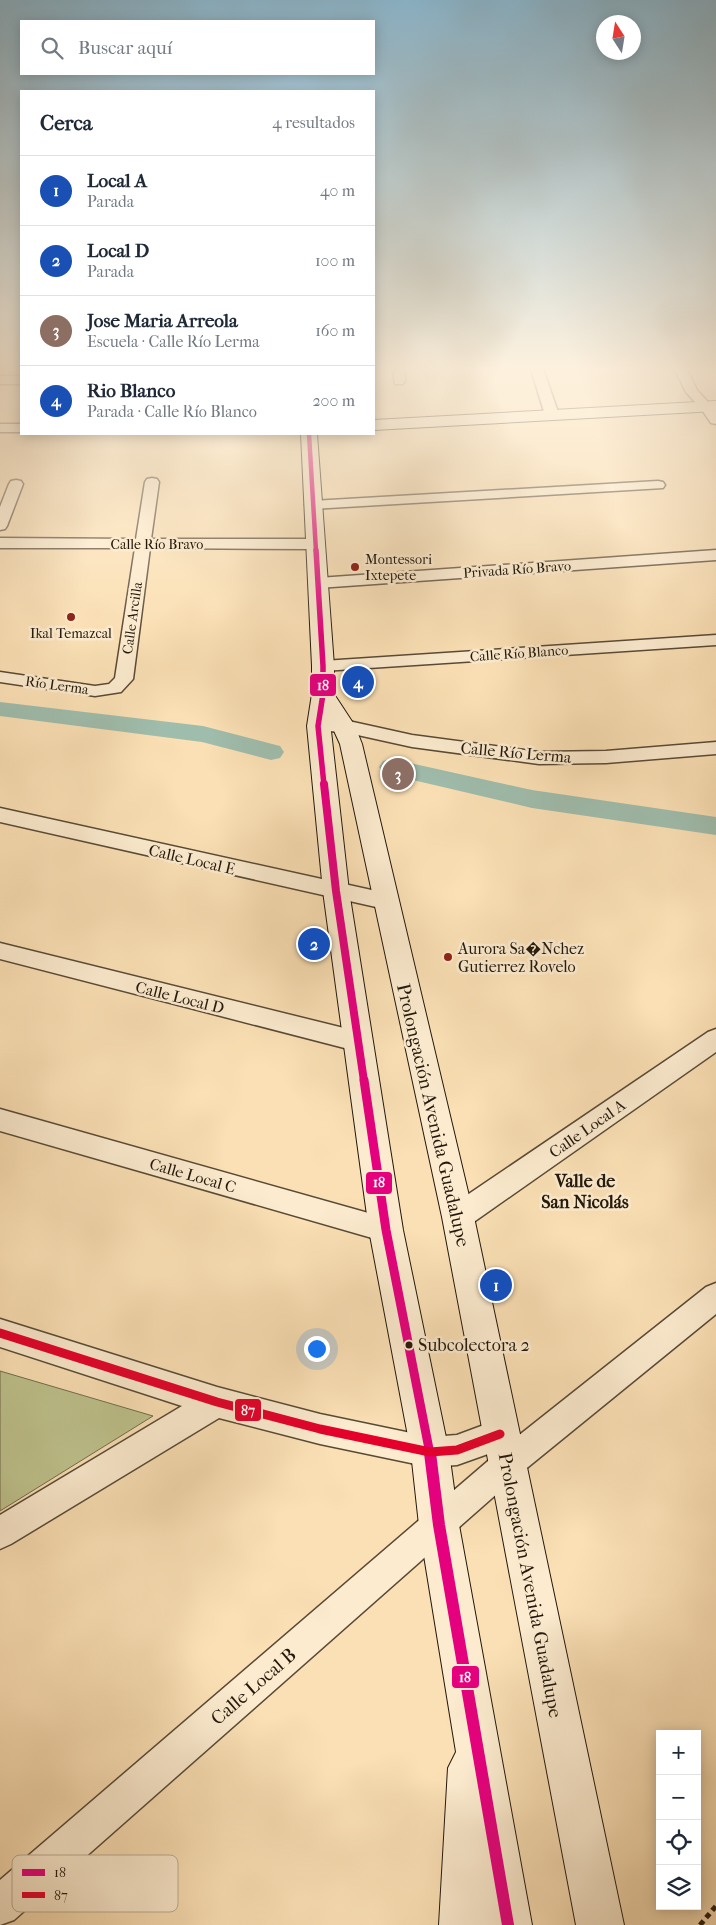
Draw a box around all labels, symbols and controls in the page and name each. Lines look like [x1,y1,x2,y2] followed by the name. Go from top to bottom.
[596,15,641,60] north arrow
[20,20,375,75] search box
[38,34,66,62] icon: search
[78,37,172,59] text: Buscar aquí
[40,111,92,135] text: Cerca
[272,113,355,132] text: 4 resultados
[87,170,147,192] text: Local A
[53,181,59,200] text: 1
[320,181,355,200] text: 40 m
[87,192,134,211] text: Parada
[87,240,149,262] text: Local D
[52,251,60,270] text: 2
[315,251,355,270] text: 100 m
[87,262,134,281] text: Parada
[87,310,238,332] text: Jose Maria Arreola
[53,321,59,340] text: 3
[315,321,355,340] text: 160 m
[87,332,260,351] text: Escuela · Calle Río Lerma
[87,380,175,402] text: Rio Blanco
[51,391,61,410] text: 4
[312,391,355,410] text: 200 m
[87,402,257,421] text: Parada · Calle Río Blanco
[111,536,203,553] street label: Calle Río Bravo
[365,551,432,584] place label: Montessori Ixtepete
[463,557,572,582] street label: Privada Río Bravo
[349,561,361,573] marker: Montessori Ixtepete
[119,580,146,655] street label: Calle Arcilla
[65,611,77,623] marker: Ikal Temazcal
[30,625,112,642] place label: Ikal Temazcal
[469,642,569,665] street label: Calle Río Blanco
[342,663,374,701] pin: 4
[24,673,90,698] street label: Río Lerma
[309,673,337,697] line badge: 18
[317,677,329,694] text: 18
[460,738,573,767] street label: Calle Río Lerma
[382,755,414,793] pin: 3
[147,840,237,879] street label: Calle Local E
[298,925,330,963] pin: 2
[457,939,584,976] place label: Aurora Sa�Nchez Gutierrez Rovelo
[442,951,454,963] marker: Aurora Sa�Nchez Gutierrez Rovelo
[134,977,226,1018] street label: Calle Local D
[392,981,474,1249] street label: Prolongación Avenida Guadalupe
[545,1095,630,1162] street label: Calle Local A
[147,1154,238,1197] street label: Calle Local C
[365,1171,393,1195] line badge: 18
[541,1171,629,1213] district label: Valle de San Nicolás
[373,1174,385,1191] text: 18
[480,1266,512,1304] pin: 1
[418,1335,530,1356] place label: Subcolectora 2
[304,1336,330,1362] your location
[404,1340,414,1350] marker: Subcolectora 2
[234,1398,262,1422] line badge: 87
[241,1402,255,1419] text: 87
[493,1451,567,1720] street label: Prolongación Avenida Guadalupe
[207,1644,301,1730] street label: Calle Local B
[451,1665,480,1689] line badge: 18
[459,1669,471,1686] text: 18
[656,1730,701,1910] map controls
[656,1730,701,1775] button: +
[656,1775,701,1820] button: −
[656,1820,701,1865] button: locate
[12,1855,178,1912] legend
[54,1864,66,1881] text: 18
[656,1865,701,1910] button: layers
[54,1887,68,1904] text: 87

